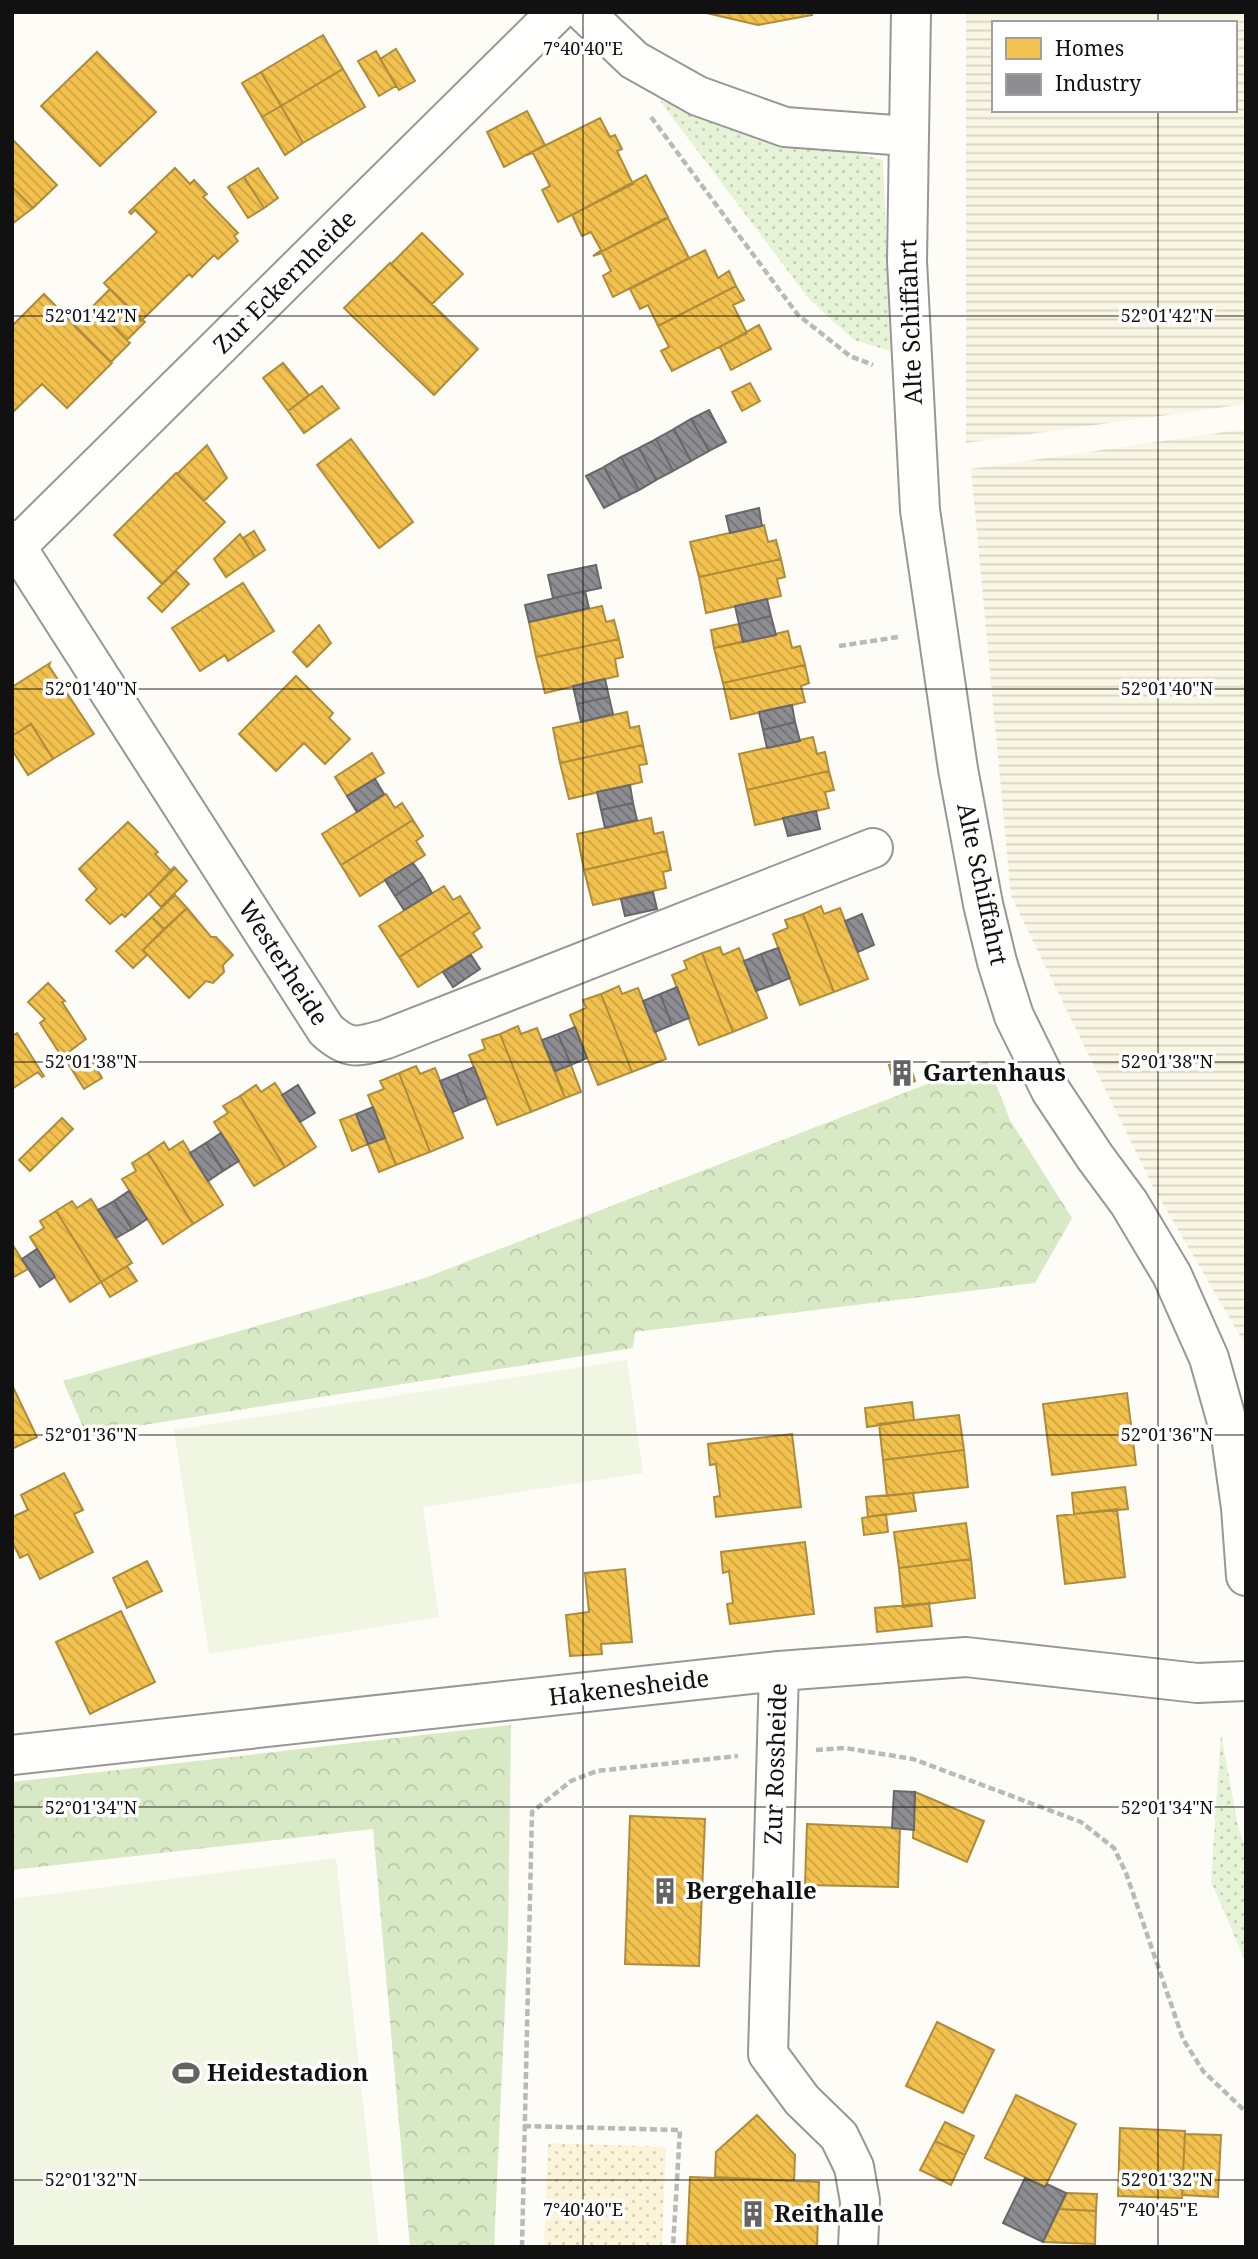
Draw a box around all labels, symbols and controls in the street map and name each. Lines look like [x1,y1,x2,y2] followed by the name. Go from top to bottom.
[992,21,1237,112] legend
[1055,34,1124,62] text: Homes
[543,36,623,60] text: 7°40'40"E
[1055,69,1141,97] text: Industry
[205,202,363,360] street label: Zur Eckernheide
[890,239,929,405] street label: Alte Schiffahrt
[45,303,138,327] text: 52°01'42"N
[1121,303,1214,327] text: 52°01'42"N
[45,676,138,700] text: 52°01'40"N
[1121,676,1214,700] text: 52°01'40"N
[950,799,1017,968] street label: Alte Schiffahrt
[231,893,337,1031] street label: Westerheide
[45,1049,138,1073] text: 52°01'38"N
[1121,1049,1214,1073] text: 52°01'38"N
[923,1055,1066,1088] place label: Gartenhaus
[887,1058,917,1088] building icon: Gartenhaus
[45,1422,138,1446] text: 52°01'36"N
[1121,1422,1214,1446] text: 52°01'36"N
[547,1660,711,1713] street label: Hakenesheide
[755,1683,794,1845] street label: Zur Rossheide
[45,1795,138,1819] text: 52°01'34"N
[1121,1795,1214,1819] text: 52°01'34"N
[686,1873,817,1906] place label: Bergehalle
[650,1876,680,1906] building icon: Bergehalle
[207,2055,369,2088] place label: Heidestadion
[171,2058,201,2088] sports icon: Heidestadion
[45,2167,138,2191] text: 52°01'32"N
[1121,2167,1214,2191] text: 52°01'32"N
[774,2196,884,2229] place label: Reithalle
[543,2197,623,2221] text: 7°40'40"E
[1118,2197,1198,2221] text: 7°40'45"E
[738,2199,768,2229] building icon: Reithalle

